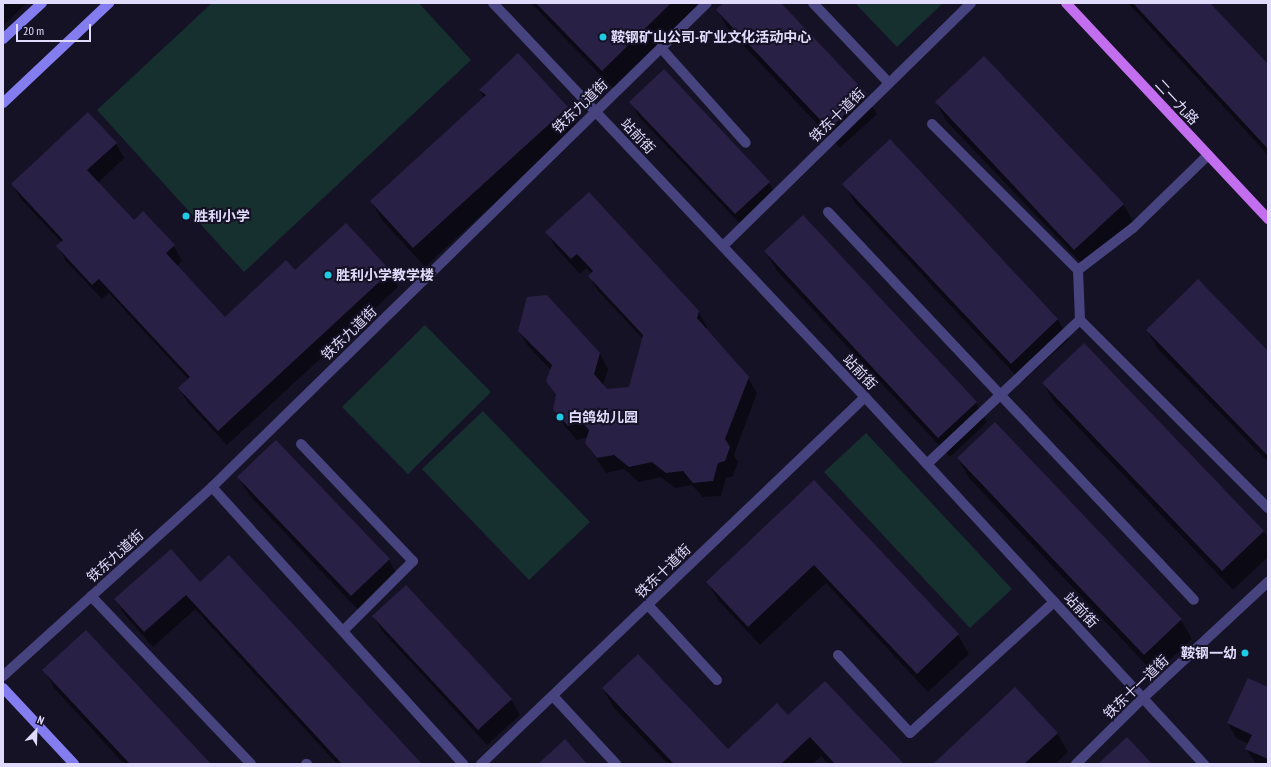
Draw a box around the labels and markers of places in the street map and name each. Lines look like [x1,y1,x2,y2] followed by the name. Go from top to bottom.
[611,29,811,45] place label: 鞍钢矿山公司-矿业文化活动中心
[598,32,608,42] marker: 鞍钢矿山公司-矿业文化活动中心
[194,208,250,224] place label: 胜利小学
[181,211,191,221] marker: 胜利小学
[336,267,434,283] place label: 胜利小学教学楼
[323,270,333,280] marker: 胜利小学教学楼
[568,409,638,425] place label: 白鸽幼儿园
[555,412,565,422] marker: 白鸽幼儿园
[1181,645,1237,661] place label: 鞍钢一幼
[1240,648,1250,658] marker: 鞍钢一幼

